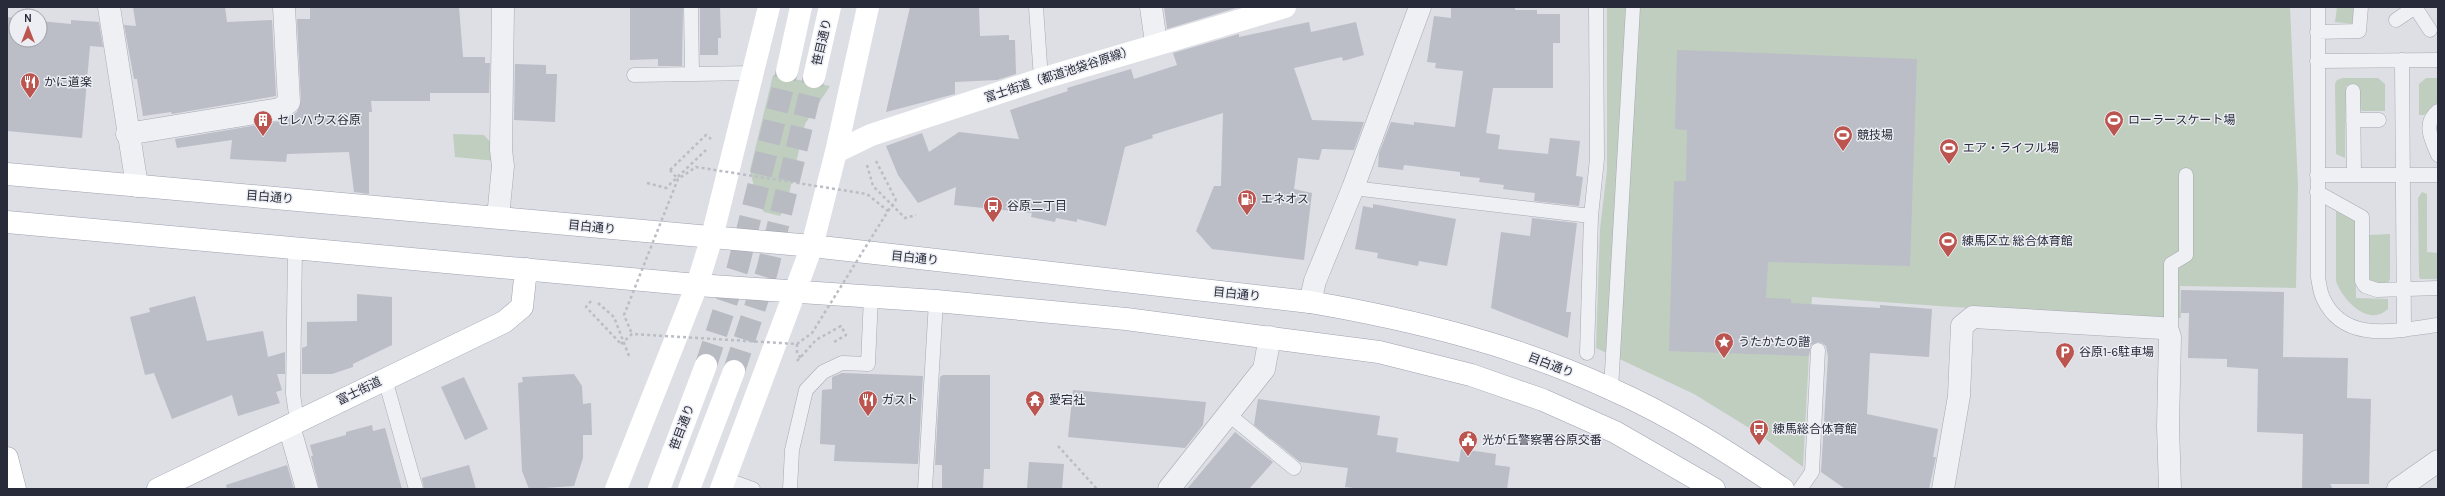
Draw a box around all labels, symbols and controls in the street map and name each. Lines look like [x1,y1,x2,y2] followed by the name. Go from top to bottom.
[8,8,48,48] north arrow
[24,12,32,25] text: N
[810,17,834,67] street label: 笹目通り
[983,43,1135,105] street label: 富士街道（都道池袋谷原線）
[19,71,41,99] restaurant icon: かに道楽
[44,75,92,89] place label: かに道楽
[252,109,274,137] building icon: セレハウス谷原
[2103,109,2125,137] sports icon: ローラースケート場
[277,113,361,127] place label: セレハウス谷原
[2128,113,2235,127] place label: ローラースケート場
[1832,124,1854,152] sports icon: 競技場
[1857,128,1893,142] place label: 競技場
[1938,137,1960,165] sports icon: エア・ライフル場
[1963,141,2059,155] place label: エア・ライフル場
[245,188,295,206] street label: 目白通り
[1236,188,1258,216] fuel station icon: エネオス
[1261,192,1309,206] place label: エネオス
[982,195,1004,223] bus stop icon: 谷原二丁目
[1007,199,1067,213] place label: 谷原二丁目
[567,218,617,236] street label: 目白通り
[1937,230,1959,258] sports icon: 練馬区立 総合体育館
[1962,234,2073,248] place label: 練馬区立 総合体育館
[890,249,940,267] street label: 目白通り
[1212,285,1262,303] street label: 目白通り
[1713,331,1735,359] place icon: うたかたの譜
[1738,335,1810,349] place label: うたかたの譜
[2054,341,2076,369] parking icon: 谷原1-6駐車場
[2079,345,2154,359] place label: 谷原1-6駐車場
[1526,350,1576,380] street label: 目白通り
[334,374,384,408] street label: 富士街道
[857,389,879,417] restaurant icon: ガスト
[1024,389,1046,417] temple icon: 愛宕社
[882,393,918,407] place label: ガスト
[1049,393,1085,407] place label: 愛宕社
[667,402,697,452] street label: 笹目通り
[1748,418,1770,446] bus stop icon: 練馬総合体育館
[1773,422,1857,436] place label: 練馬総合体育館
[1457,429,1479,457] public building icon: 光が丘警察署谷原交番
[1482,433,1602,447] place label: 光が丘警察署谷原交番

